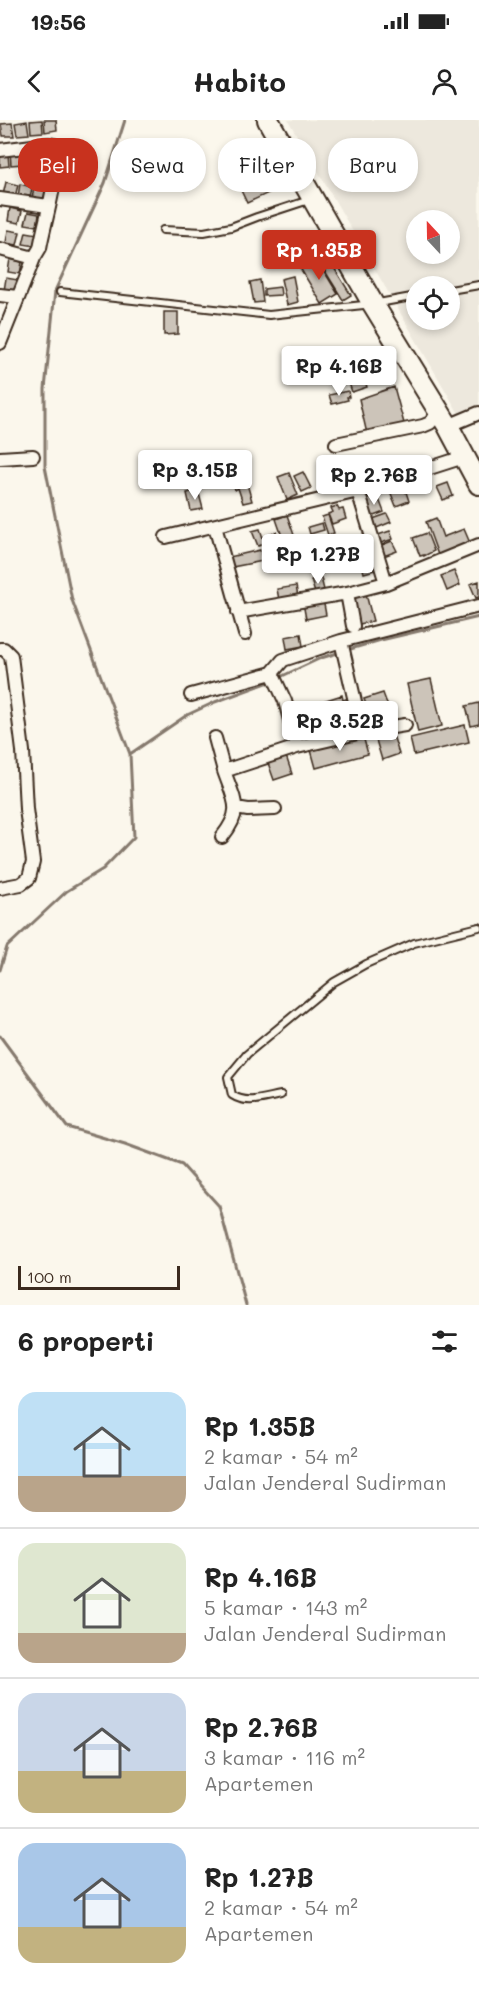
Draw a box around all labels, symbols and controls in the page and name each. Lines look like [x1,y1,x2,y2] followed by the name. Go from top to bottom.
[30,7,86,36] text: 19:56
[193,64,286,99] text: Habito
[18,65,51,98] icon: back
[428,65,461,98] icon: person
[18,138,98,192] chip: Beli
[110,138,206,192] chip: Sewa
[218,138,316,192] chip: Filter
[328,138,418,192] chip: Baru
[406,210,460,264] north arrow
[406,210,460,330] map controls
[257,230,381,281] pin: Rp 1.35B
[276,236,362,262] text: Rp 1.35B
[406,276,460,330] button: locate
[277,346,401,397] pin: Rp 4.16B
[296,352,382,378] text: Rp 4.16B
[133,450,257,501] pin: Rp 3.15B
[312,455,436,506] pin: Rp 2.76B
[152,456,238,482] text: Rp 3.15B
[330,461,418,487] text: Rp 2.76B
[256,534,380,585] pin: Rp 1.27B
[276,540,360,566] text: Rp 1.27B
[278,701,402,752] pin: Rp 3.52B
[296,707,384,733] text: Rp 3.52B
[18,1263,180,1290] scale bar
[27,1266,72,1287] text: 100 m
[18,1324,155,1358] text: 6 properti
[428,1325,461,1358] icon: filters
[204,1409,316,1443] text: Rp 1.35B
[66,1416,138,1488] icon: home
[204,1443,358,1469] text: 2 kamar · 54 m²
[204,1469,446,1495] text: Jalan Jenderal Sudirman
[204,1560,317,1594] text: Rp 4.16B
[66,1567,138,1639] icon: home
[204,1594,367,1620] text: 5 kamar · 143 m²
[204,1620,446,1646] text: Jalan Jenderal Sudirman
[204,1710,318,1744] text: Rp 2.76B
[66,1717,138,1789] icon: home
[204,1744,365,1770] text: 3 kamar · 116 m²
[204,1770,313,1796] text: Apartemen
[204,1860,314,1894] text: Rp 1.27B
[66,1867,138,1939] icon: home
[204,1894,358,1920] text: 2 kamar · 54 m²
[204,1920,313,1946] text: Apartemen

